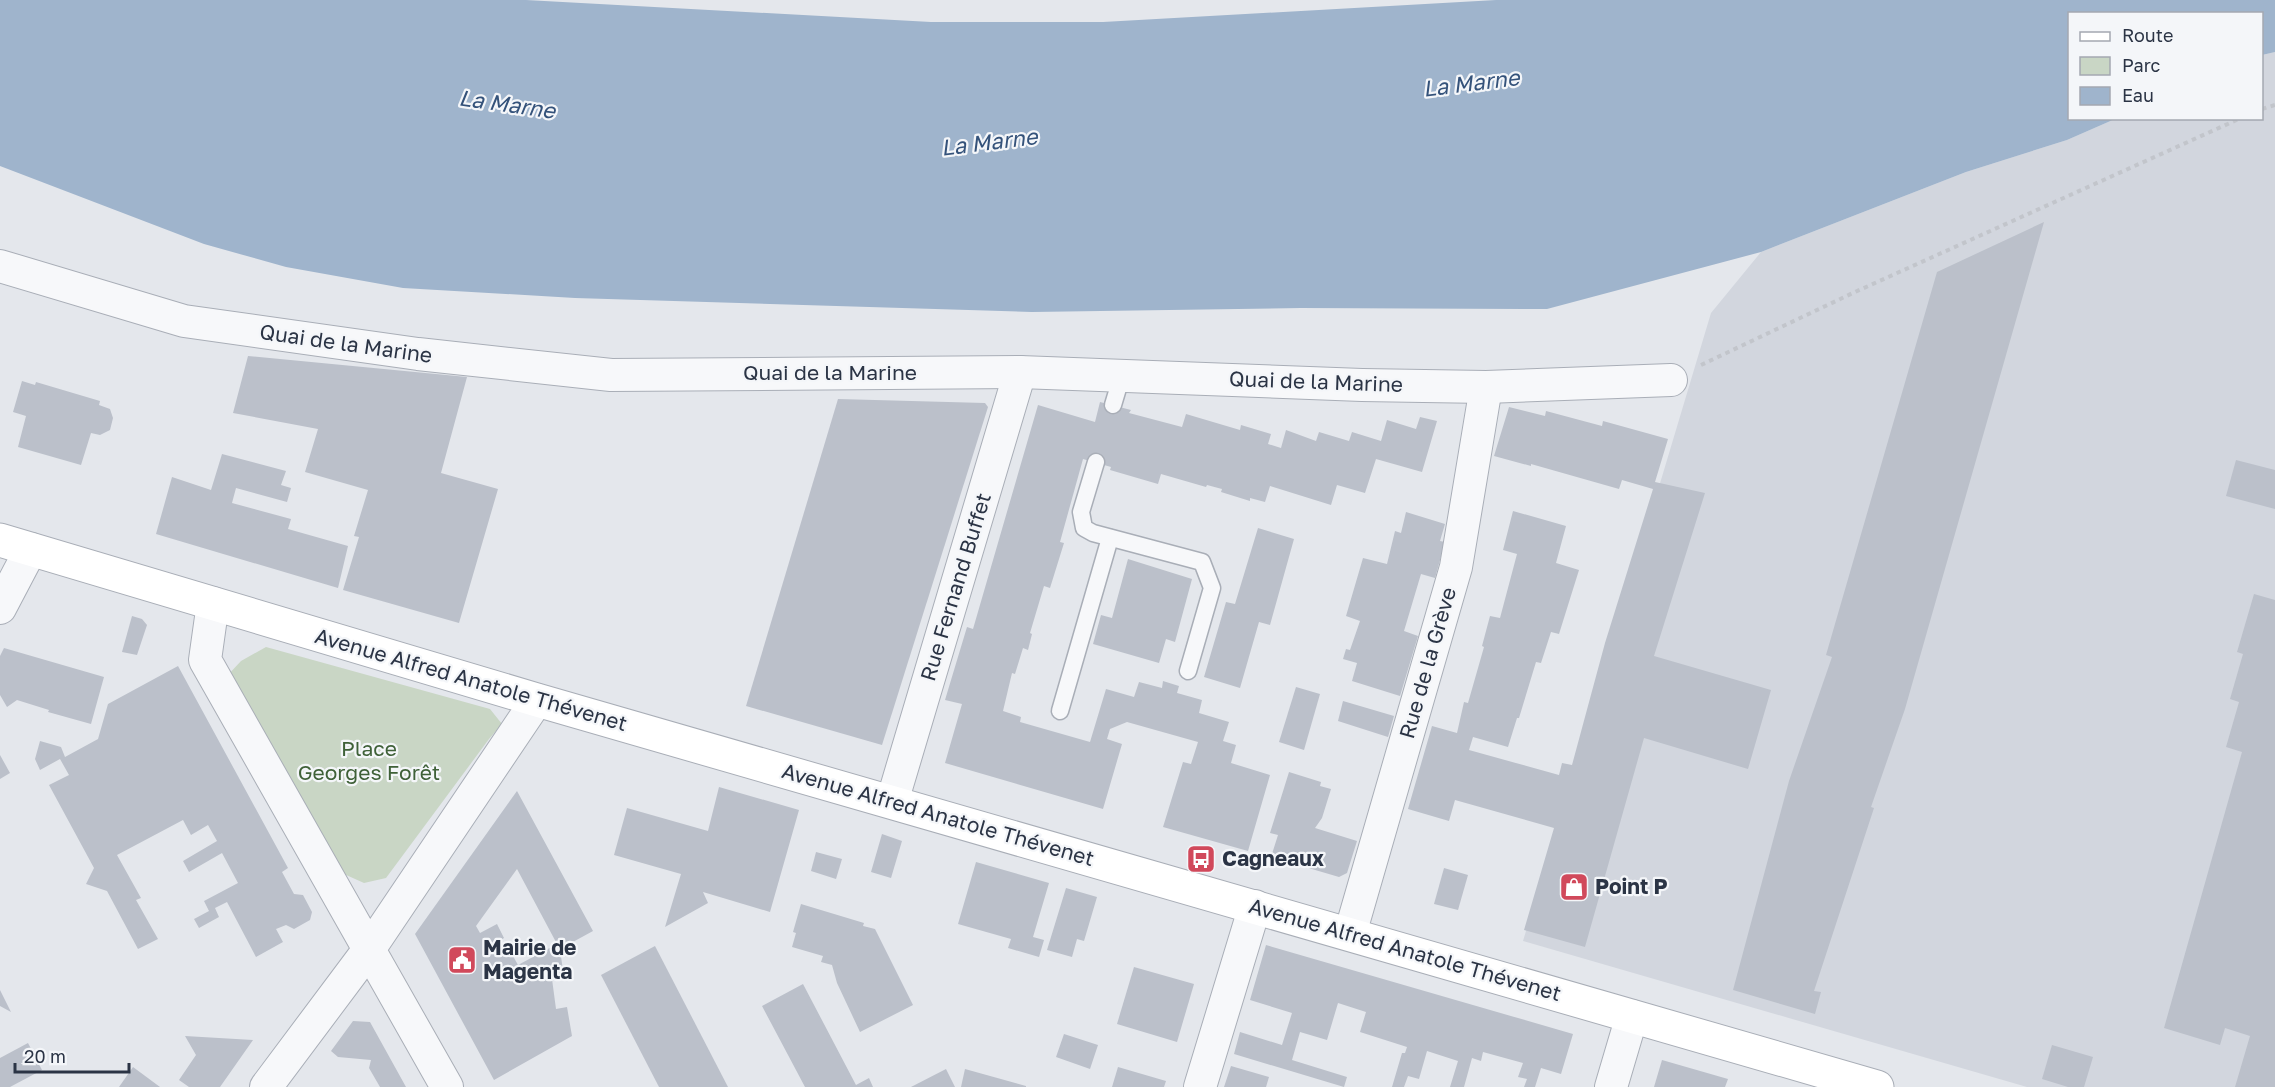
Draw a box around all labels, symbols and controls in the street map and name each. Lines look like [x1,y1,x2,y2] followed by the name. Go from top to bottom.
[2068,12,2263,120] legend
[2122,24,2173,46] text: Route
[2122,54,2161,76] text: Parc
[1421,63,1523,102] water label: La Marne
[457,83,559,124] water label: La Marne
[2122,84,2154,106] text: Eau
[939,122,1041,161] water label: La Marne
[258,318,434,368] street label: Quai de la Marine
[743,359,917,385] street label: Quai de la Marine
[1229,365,1403,397] street label: Quai de la Marine
[914,490,996,684] street label: Rue Fernand Buffet
[1393,584,1461,741] street label: Rue de la Grève
[312,622,630,736] street label: Avenue Alfred Anatole Thévenet
[298,735,440,785] park label: Place Georges Forêt
[779,757,1097,871] street label: Avenue Alfred Anatole Thévenet
[1185,843,1217,875] bus stop icon: Cagneaux
[1222,845,1324,871] place label: Cagneaux
[1558,871,1590,903] shop icon: Point P
[1595,873,1668,899] place label: Point P
[1246,892,1564,1006] street label: Avenue Alfred Anatole Thévenet
[483,934,577,984] place label: Mairie de Magenta
[446,944,478,976] public building icon: Mairie de Magenta
[15,1036,129,1074] scale bar
[24,1045,66,1067] text: 20 m

